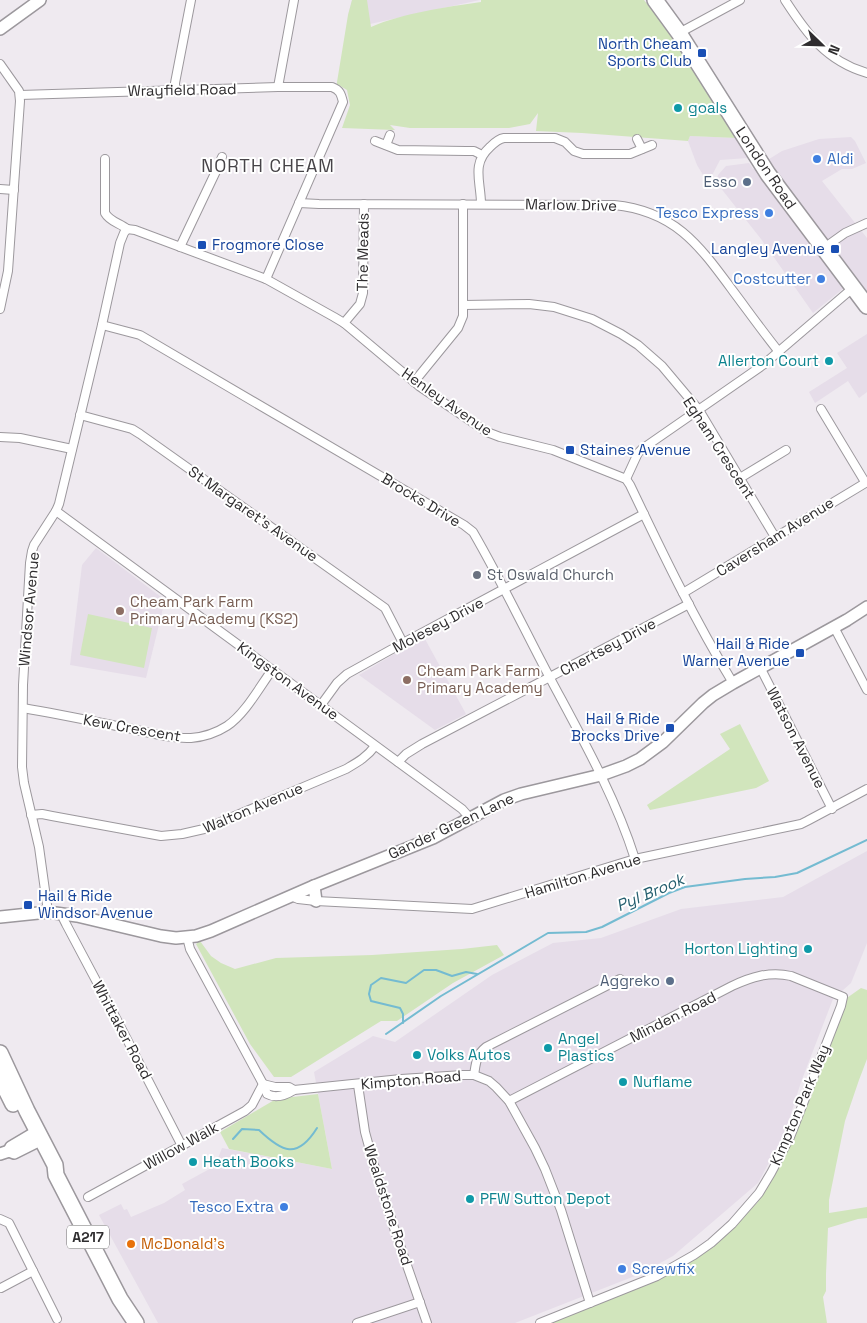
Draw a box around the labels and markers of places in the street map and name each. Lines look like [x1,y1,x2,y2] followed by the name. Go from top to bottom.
[598,34,692,70] place label: North Cheam Sports Club
[696,47,708,59] marker: North Cheam Sports Club
[688,98,727,117] place label: goals
[672,102,684,114] marker: goals
[827,149,853,168] place label: Aldi
[811,153,823,165] marker: Aldi
[703,172,737,191] place label: Esso
[741,176,753,188] marker: Esso
[656,203,759,222] place label: Tesco Express
[763,207,775,219] marker: Tesco Express
[212,235,324,254] place label: Frogmore Close
[196,239,208,251] marker: Frogmore Close
[711,239,825,258] place label: Langley Avenue
[829,243,841,255] marker: Langley Avenue
[733,269,811,288] place label: Costcutter
[815,273,827,285] marker: Costcutter
[718,351,819,370] place label: Allerton Court
[823,355,835,367] marker: Allerton Court
[580,440,691,459] place label: Staines Avenue
[564,444,576,456] marker: Staines Avenue
[487,565,614,584] place label: St Oswald Church
[471,569,483,581] marker: St Oswald Church
[130,592,298,629] place label: Cheam Park Farm Primary Academy (KS2)
[114,605,126,617] marker: Cheam Park Farm Primary Academy (KS2)
[682,634,790,670] place label: Hail & Ride Warner Avenue
[794,647,806,659] marker: Hail & Ride Warner Avenue
[417,661,543,697] place label: Cheam Park Farm Primary Academy
[401,674,413,686] marker: Cheam Park Farm Primary Academy
[571,709,660,745] place label: Hail & Ride Brocks Drive
[664,722,676,734] marker: Hail & Ride Brocks Drive
[38,886,153,922] place label: Hail & Ride Windsor Avenue
[22,899,34,911] marker: Hail & Ride Windsor Avenue
[684,939,798,958] place label: Horton Lighting
[802,943,814,955] marker: Horton Lighting
[600,971,660,990] place label: Aggreko
[664,975,676,987] marker: Aggreko
[558,1029,615,1065] place label: Angel Plastics
[542,1042,554,1054] marker: Angel Plastics
[427,1045,511,1064] place label: Volks Autos
[411,1049,423,1061] marker: Volks Autos
[633,1072,693,1091] place label: Nuflame
[617,1076,629,1088] marker: Nuflame
[203,1152,294,1171] place label: Heath Books
[187,1156,199,1168] marker: Heath Books
[480,1189,611,1208] place label: PFW Sutton Depot
[464,1193,476,1205] marker: PFW Sutton Depot
[190,1197,274,1216] place label: Tesco Extra
[278,1201,290,1213] marker: Tesco Extra
[141,1234,225,1253] place label: McDonald's
[125,1238,137,1250] marker: McDonald's
[632,1259,695,1278] place label: Screwfix
[616,1263,628,1275] marker: Screwfix

